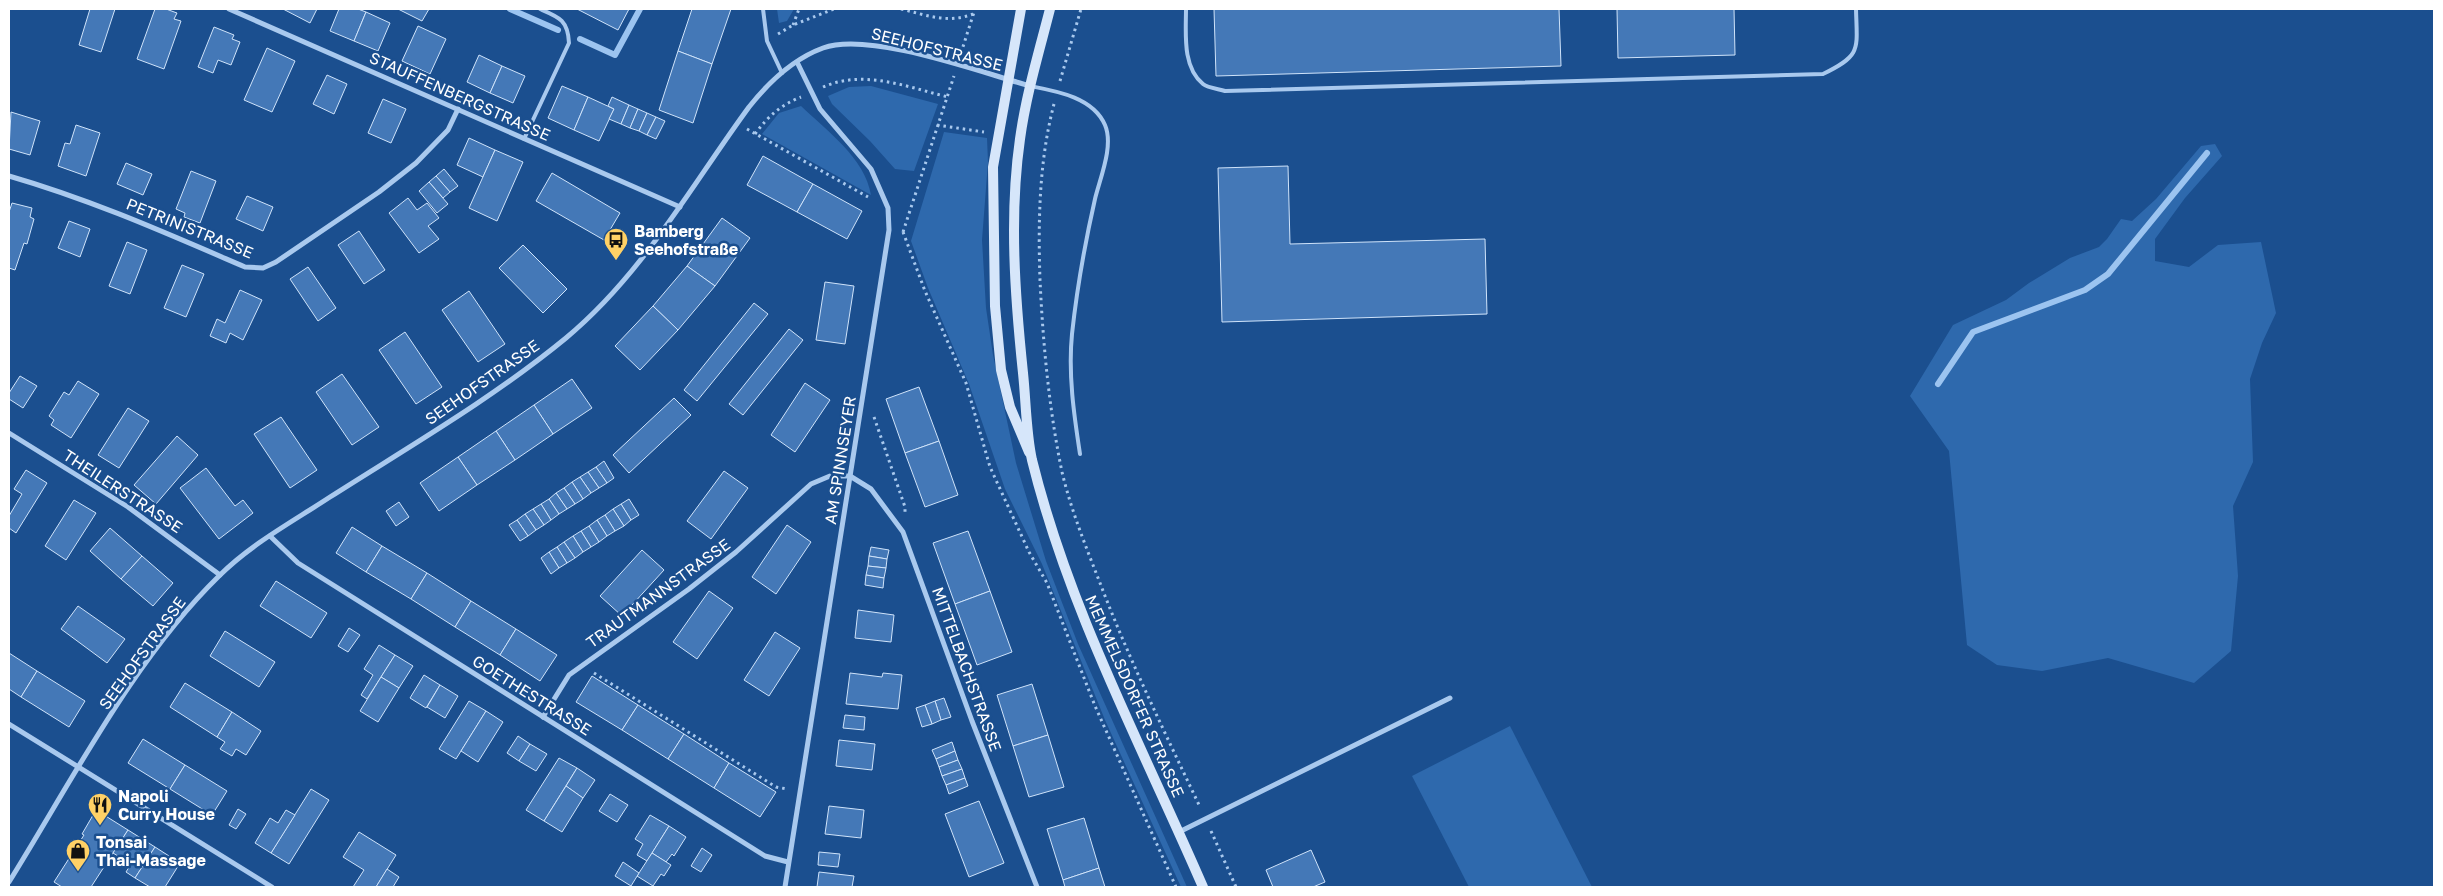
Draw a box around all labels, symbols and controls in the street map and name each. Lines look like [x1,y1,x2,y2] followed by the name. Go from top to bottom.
[869,23,1005,75] street label: SEEHOFSTRASSE
[366,47,554,145] street label: STAUFFENBERGSTRASSE
[124,193,256,263] street label: PETRINISTRASSE
[634,221,738,259] place label: Bamberg Seehofstraße
[603,227,629,261] bus stop icon: Bamberg Seehofstraße
[421,335,543,429] street label: SEEHOFSTRASSE
[820,394,860,526] street label: AM SPINNSEYER
[60,445,186,537] street label: THEILERSTRASSE
[582,534,734,652] street label: TRAUTMANNSTRASSE
[928,584,1006,754] street label: MITTELBACHSTRASSE
[1081,592,1189,800] street label: MEMMELSDORFER STRASSE
[94,593,190,713] street label: SEEHOFSTRASSE
[469,650,595,740] street label: GOETHESTRASSE
[118,786,215,824] place label: Napoli Curry House
[87,792,113,826] restaurant icon: Napoli Curry House
[96,832,206,870] place label: Tonsai Thai-Massage
[65,838,91,872] shop icon: Tonsai Thai-Massage

